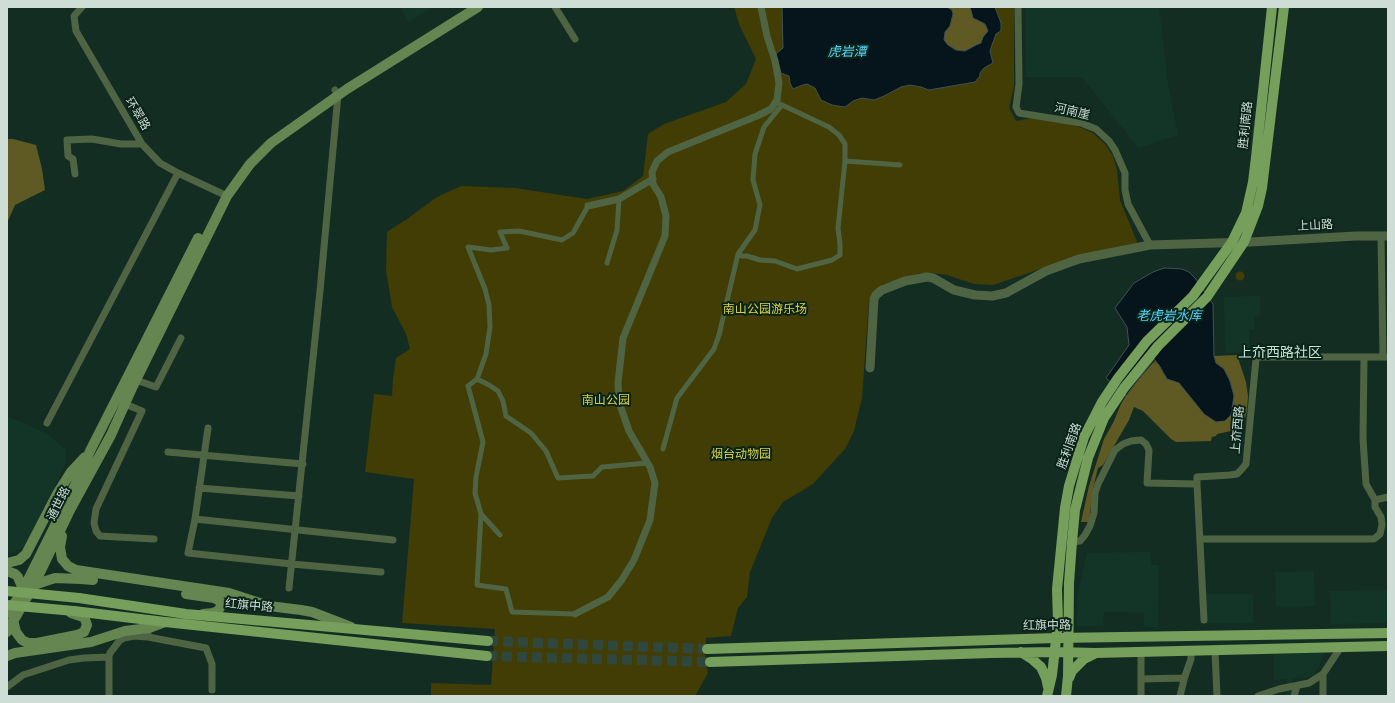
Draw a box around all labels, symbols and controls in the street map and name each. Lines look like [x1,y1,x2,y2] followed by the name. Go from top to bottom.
[828,45,866,61] water label: 虎岩潭
[122,95,152,133] street label: 环翠路
[1236,100,1256,150] street label: 胜利南路
[1053,101,1091,123] street label: 河南崖
[1297,218,1333,234] street label: 上山路
[723,303,807,317] park label: 南山公园游乐场
[1137,309,1201,325] water label: 老虎岩水库
[1238,345,1322,361] district label: 上夼西路社区
[582,394,630,408] park label: 南山公园
[1229,405,1247,455] street label: 上夼西路
[1055,421,1085,471] street label: 胜利南路
[711,448,771,462] park label: 烟台动物园
[44,485,74,523] street label: 通世路
[224,597,274,615] street label: 红旗中路
[1023,618,1071,634] street label: 红旗中路

